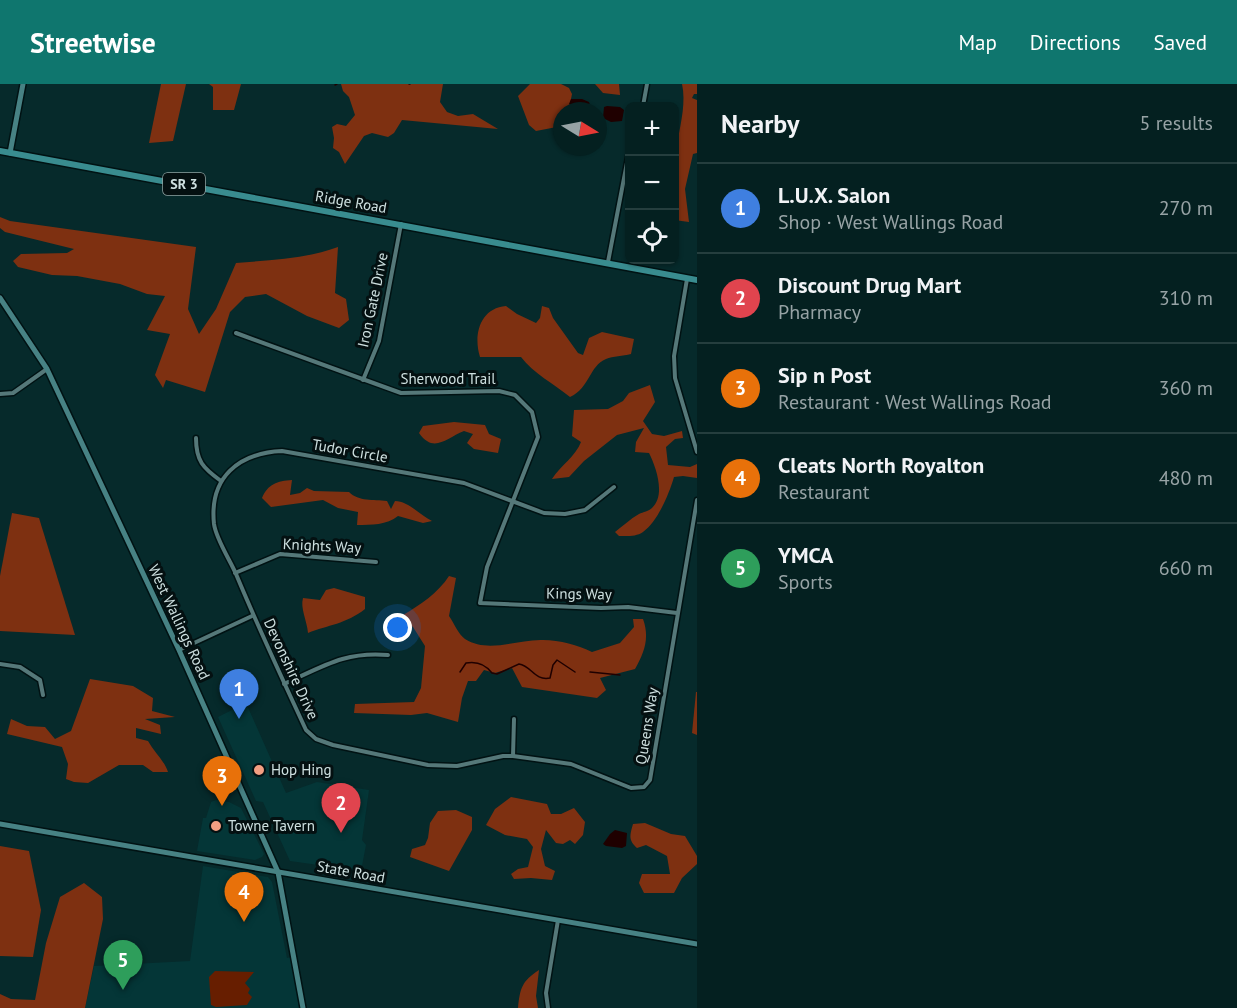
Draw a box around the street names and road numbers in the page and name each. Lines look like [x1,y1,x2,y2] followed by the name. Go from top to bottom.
[163,173,205,195] road number: SR 3
[314,186,388,217] street label: Ridge Road
[353,251,392,349] street label: Iron Gate Drive
[400,369,496,388] street label: Sherwood Trail
[311,435,389,467] street label: Tudor Circle
[282,534,362,557] street label: Knights Way
[144,561,214,682] street label: West Wallings Road
[546,583,612,604] street label: Kings Way
[260,615,323,722] street label: Devonshire Drive
[631,686,662,766] street label: Queens Way
[316,856,387,887] street label: State Road

